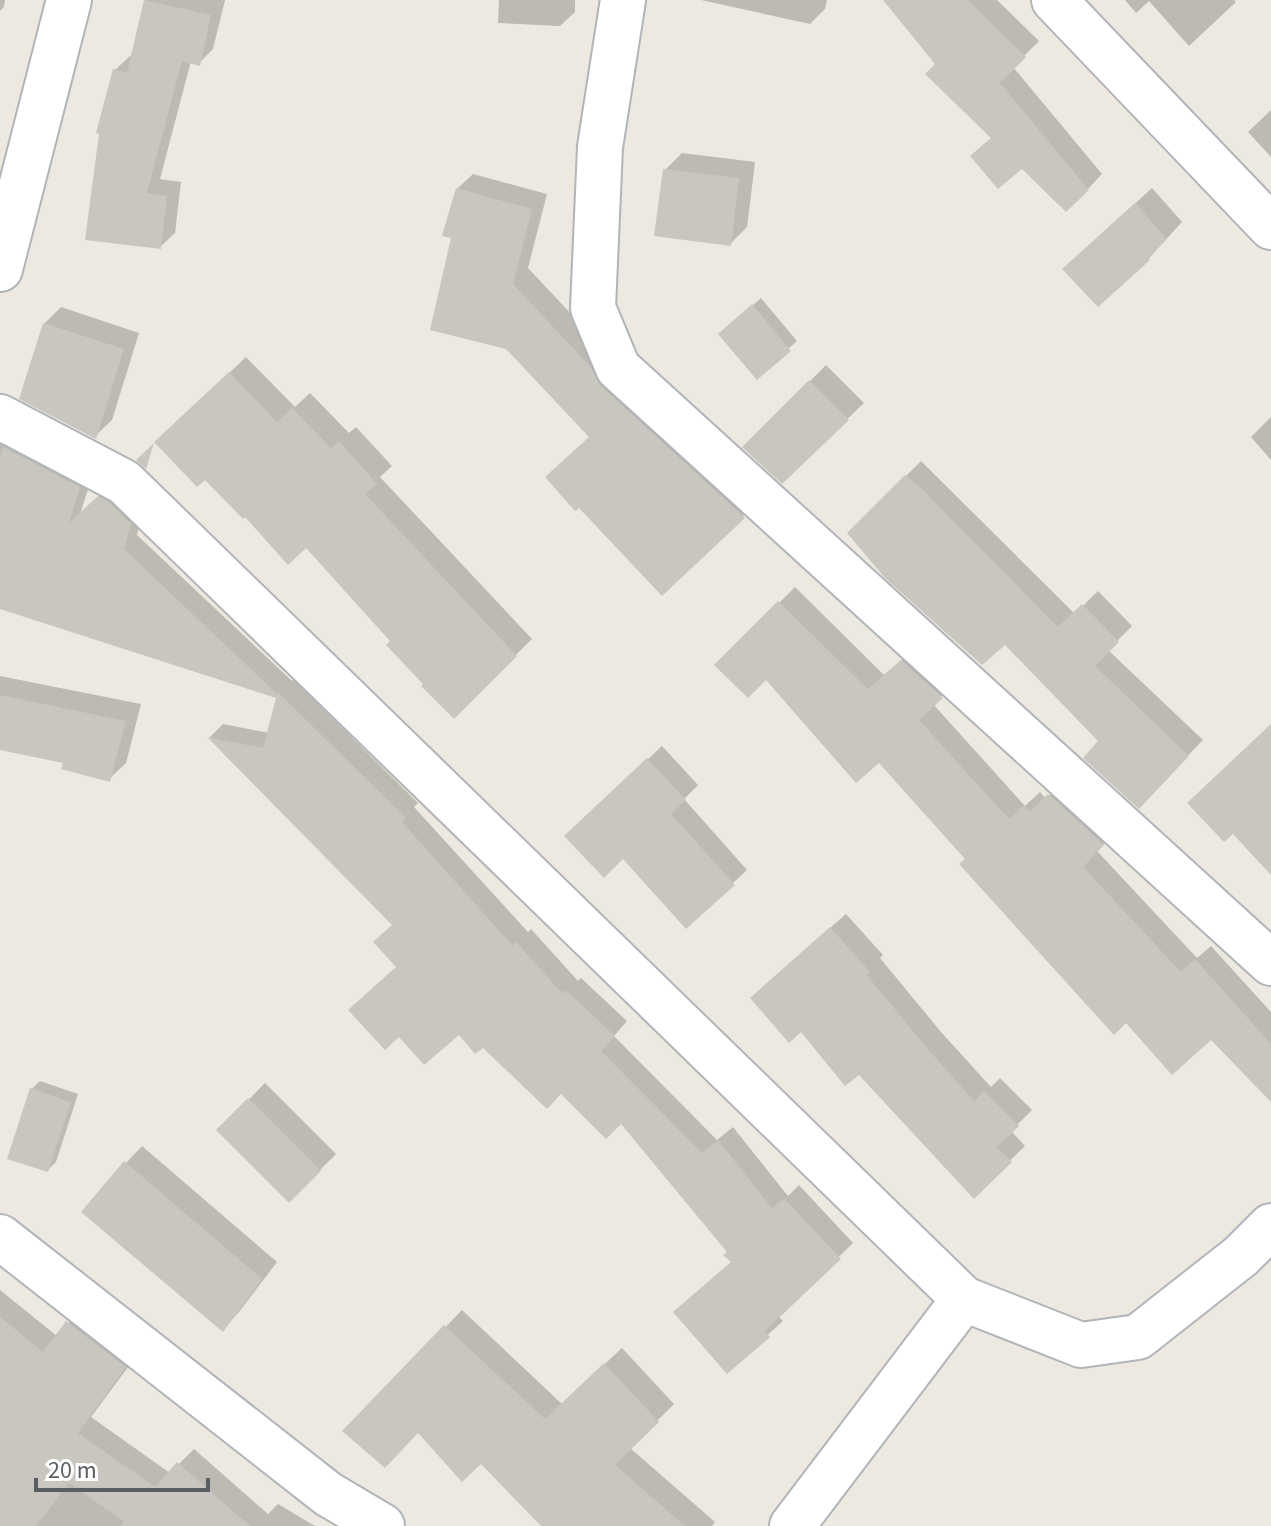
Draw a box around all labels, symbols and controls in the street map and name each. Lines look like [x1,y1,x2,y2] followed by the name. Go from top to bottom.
[36,1442,208,1492] scale bar
[48,1453,97,1488] text: 20 m

